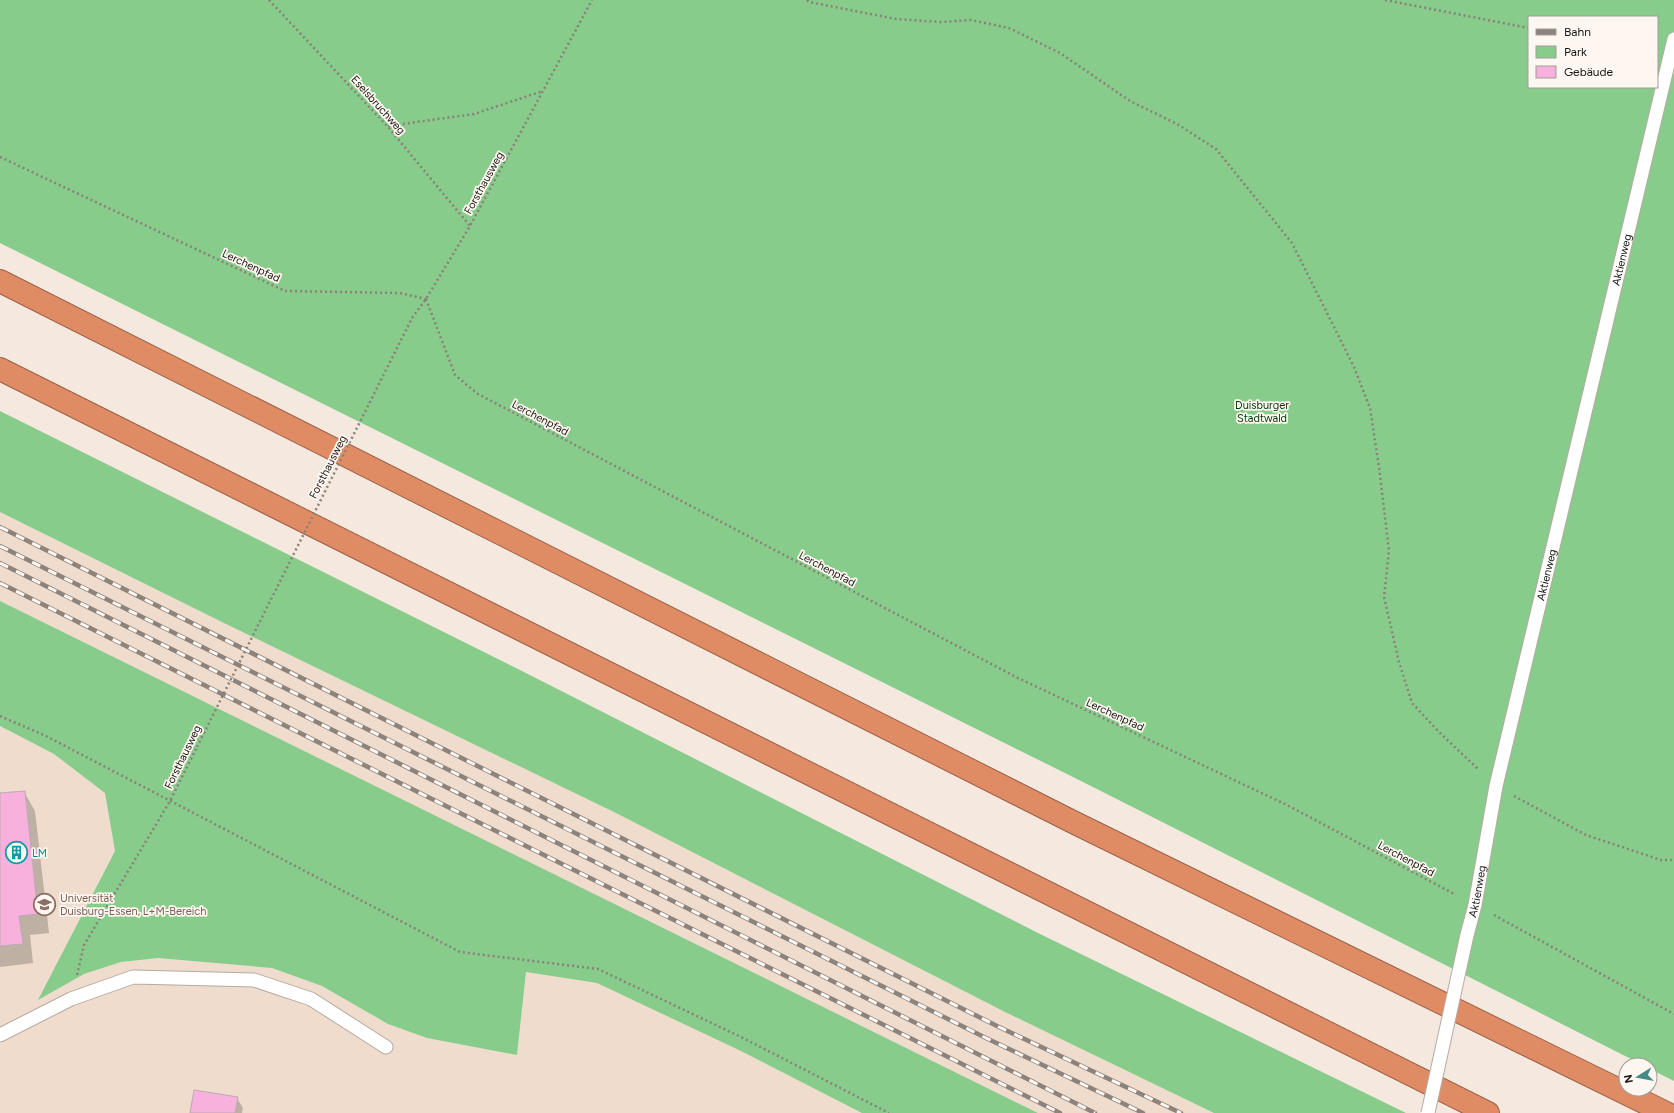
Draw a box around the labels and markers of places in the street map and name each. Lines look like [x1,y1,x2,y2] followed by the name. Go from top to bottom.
[3,840,29,866] building icon: LM
[32,847,47,860] place label: LM
[31,891,57,917] school or university icon: Universität Duisburg-Essen, L+M-Bereich
[60,892,206,918] place label: Universität Duisburg-Essen, L+M-Bereich

